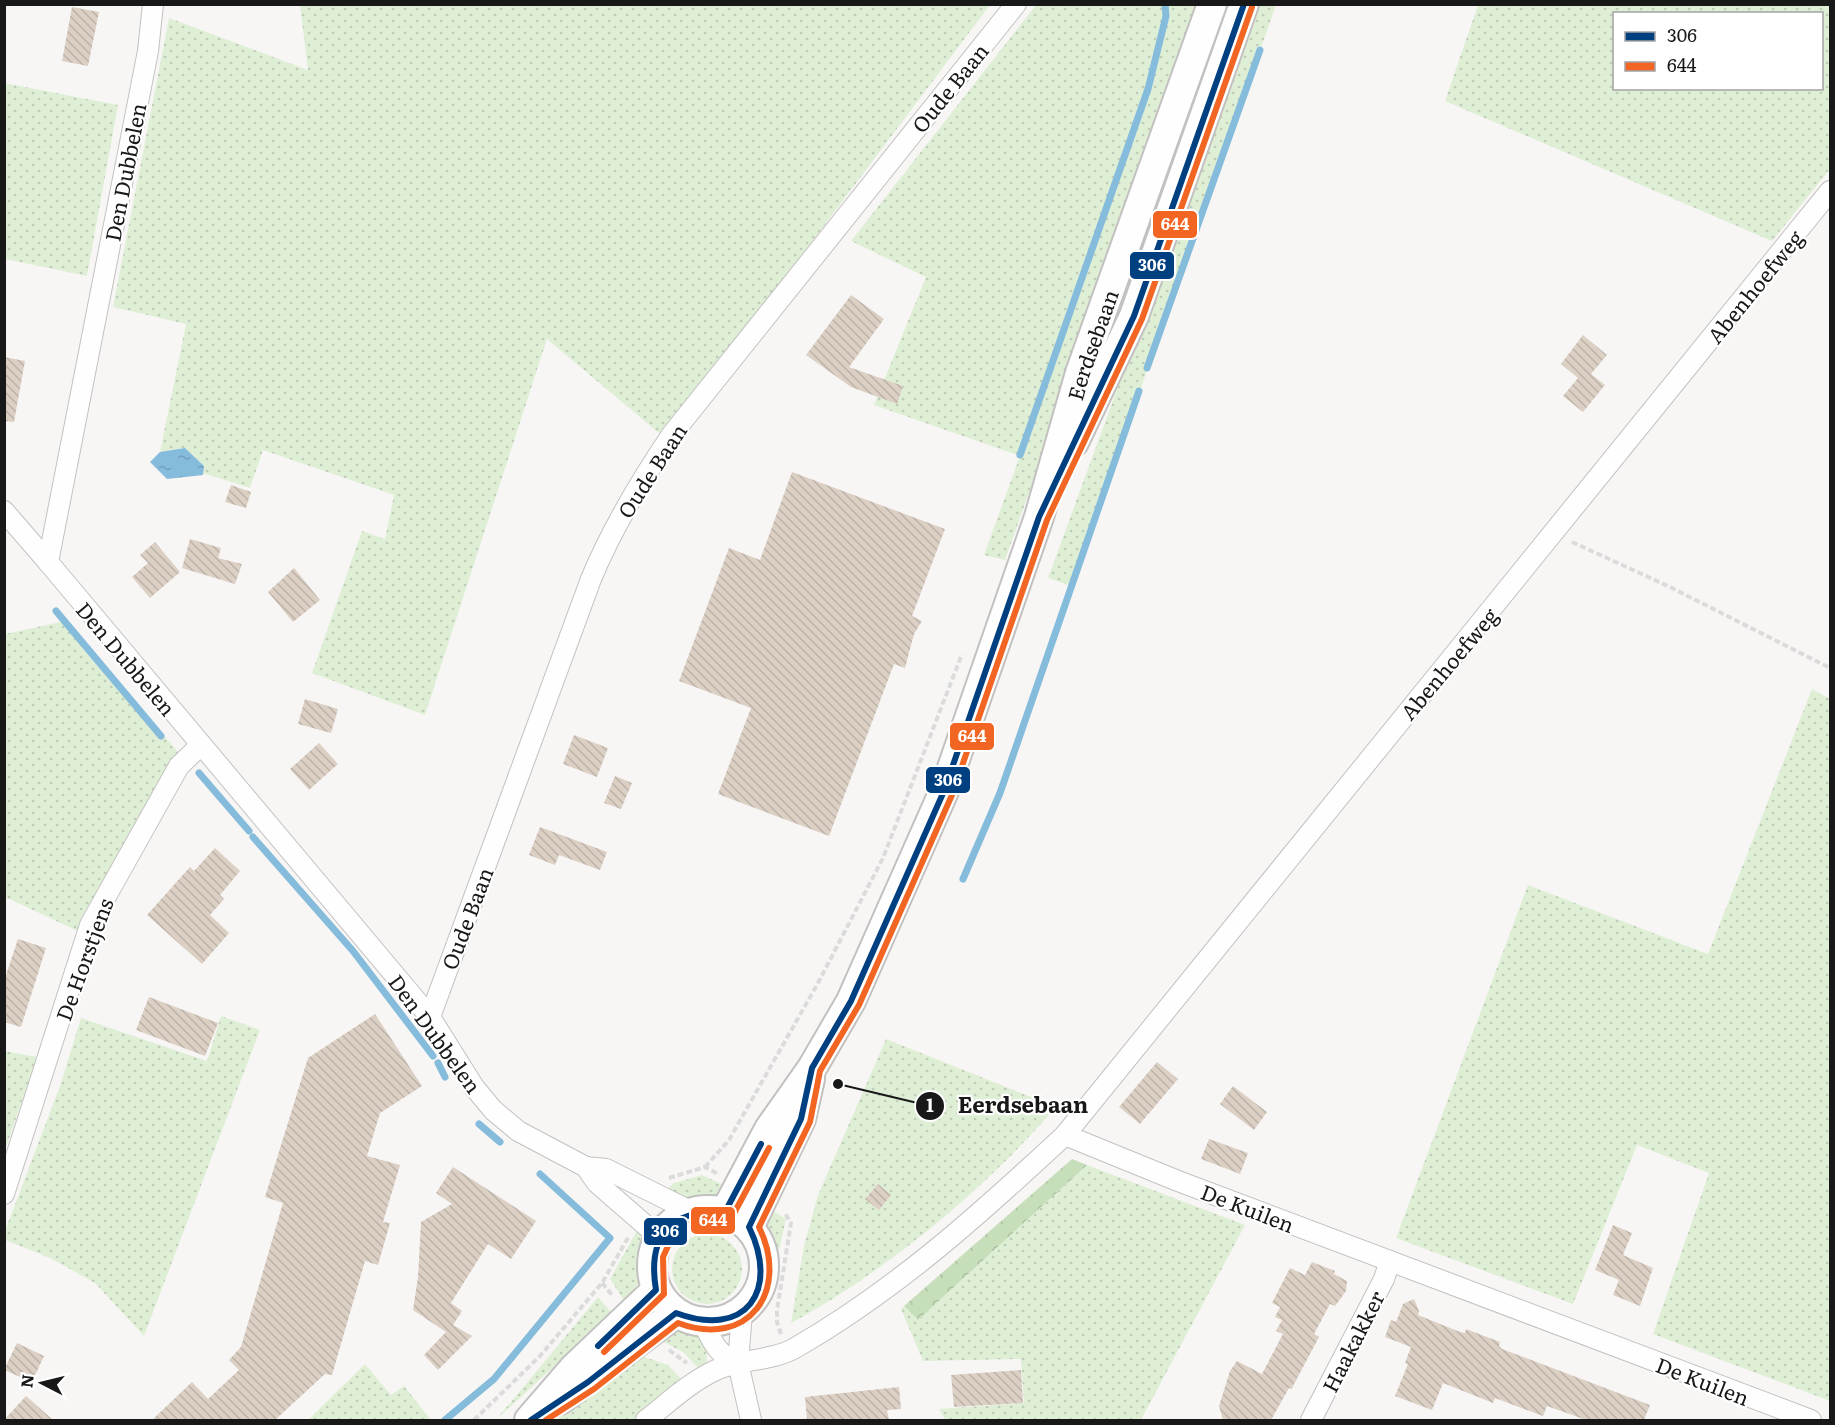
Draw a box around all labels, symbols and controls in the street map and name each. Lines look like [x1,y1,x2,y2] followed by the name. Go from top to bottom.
[1613,12,1823,90] legend
[1667,21,1697,48] text: 306
[903,36,995,138] street label: Oude Baan
[1667,51,1697,78] text: 644
[95,100,153,244] street label: Den Dubbelen
[1152,210,1198,239] line badge: 644
[1161,211,1190,235] text: 644
[1699,222,1810,349] street label: Abenhoefweg
[1129,251,1175,280] line badge: 306
[1138,252,1166,276] text: 306
[1058,285,1124,403] street label: Eerdsebaan
[609,417,693,523] street label: Oude Baan
[70,594,184,722] street label: Den Dubbelen
[1392,600,1504,726] street label: Abenhoefweg
[949,722,995,751] line badge: 644
[958,723,987,747] text: 644
[925,766,971,794] line badge: 306
[934,767,962,791] text: 306
[432,862,500,974] street label: Oude Baan
[46,893,120,1025] street label: De Horstjens
[382,967,490,1099] street label: Den Dubbelen
[915,1086,1100,1126] callout: Eerdsebaan
[958,1087,1088,1120] text: Eerdsebaan
[926,1091,934,1118] text: 1
[1197,1175,1299,1239] street label: De Kuilen
[690,1206,736,1235] line badge: 644
[699,1207,728,1231] text: 644
[643,1217,688,1246] line badge: 306
[651,1218,679,1242] text: 306
[1313,1285,1391,1397] street label: Haakakker
[1652,1348,1754,1412] street label: De Kuilen
[12,1353,72,1413] north arrow
[13,1373,39,1389] text: N

